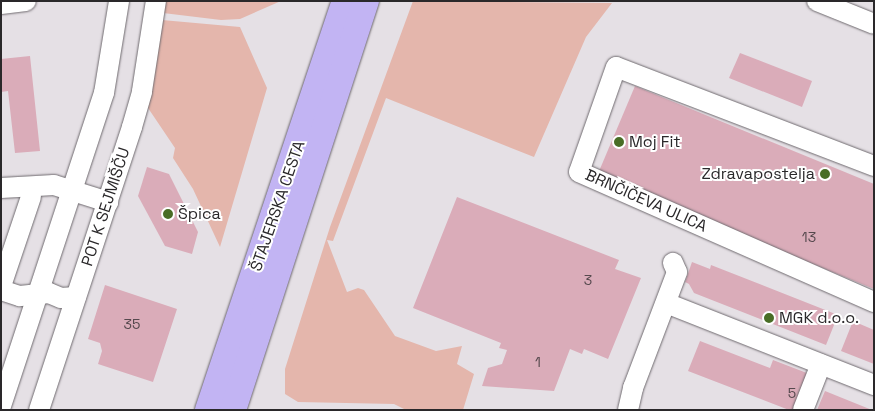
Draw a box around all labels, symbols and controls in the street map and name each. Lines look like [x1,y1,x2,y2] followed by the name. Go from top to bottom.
[629,132,681,152] place label: Moj Fit
[613,136,625,148] marker: Moj Fit
[247,138,309,274] street label: ŠTAJERSKA CESTA
[78,145,134,269] street label: POT K SEJMIŠČU
[702,164,815,184] place label: Zdravapostelja
[582,165,710,237] street label: BRNČIČEVA ULICA
[819,168,831,180] marker: Zdravapostelja
[178,204,221,224] place label: Špica
[162,208,174,220] marker: Špica
[802,229,816,245] house number: 13
[584,272,592,288] house number: 3
[779,308,859,328] place label: MGK d.o.o.
[763,312,775,324] marker: MGK d.o.o.
[124,316,140,332] house number: 35
[535,354,541,370] house number: 1
[788,385,796,401] house number: 5

